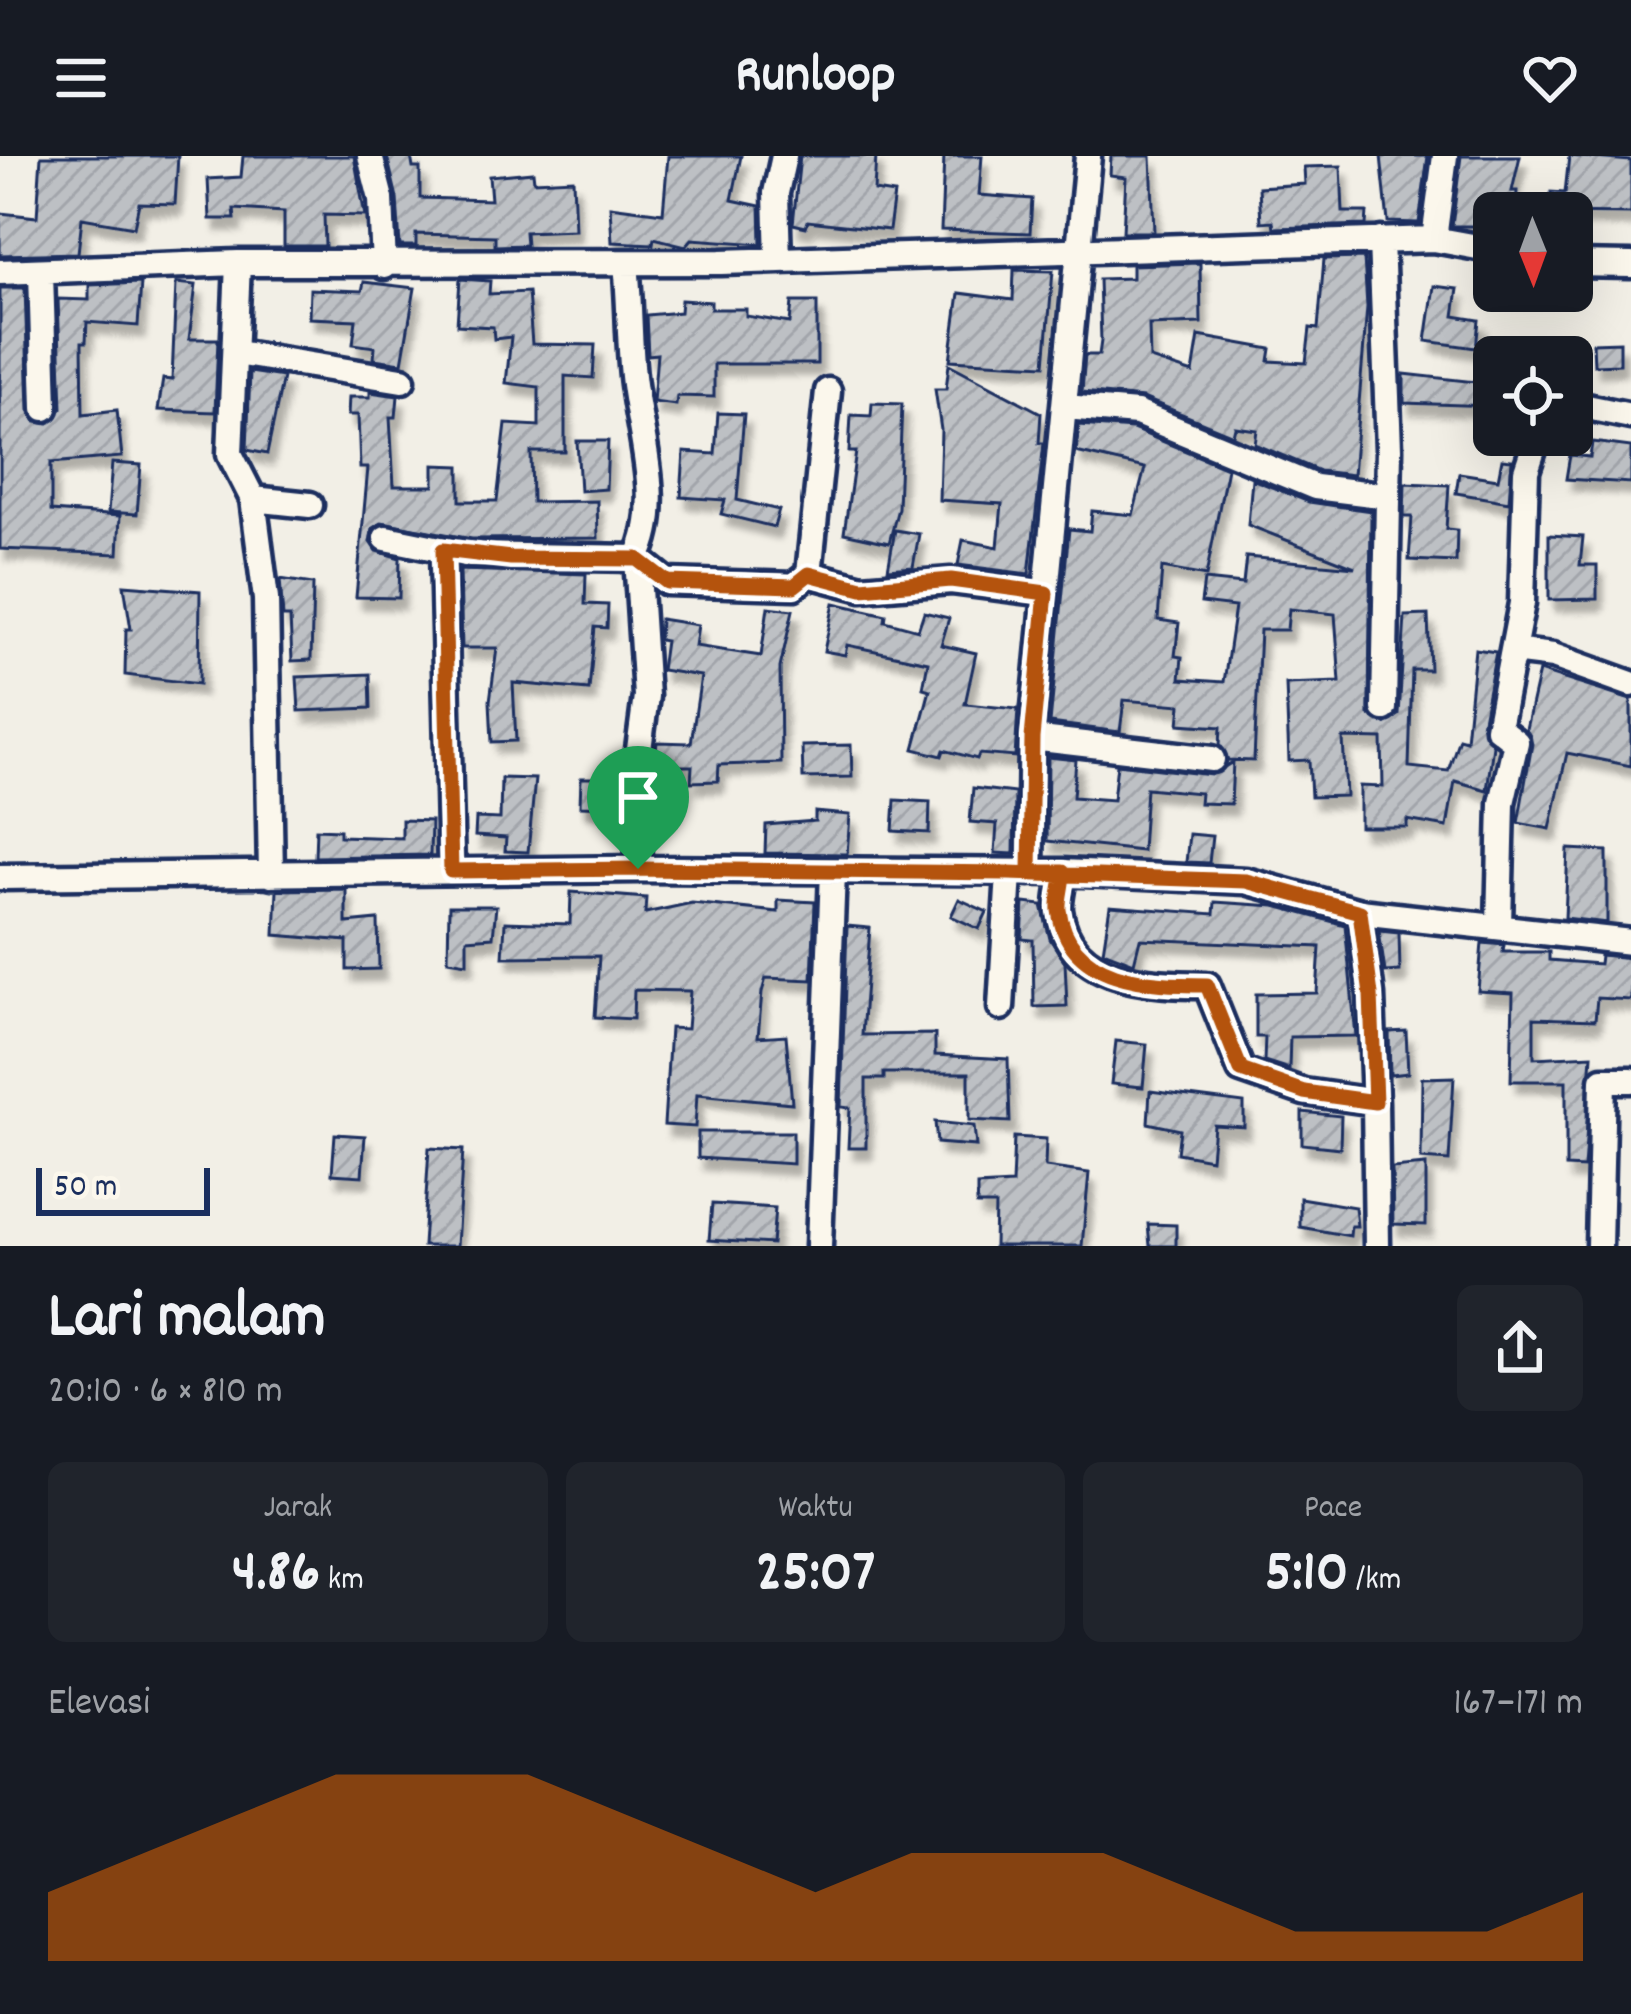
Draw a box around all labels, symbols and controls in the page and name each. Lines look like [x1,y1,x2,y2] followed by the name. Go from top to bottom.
[735,40,896,117] text: Runloop
[48,45,114,111] icon: menu
[1517,45,1583,111] icon: heart
[1473,192,1593,312] north arrow
[1473,192,1593,456] map controls
[1473,336,1593,456] button: locate
[587,746,689,869] pin
[605,764,671,830] icon: arrive
[36,1162,210,1215] scale bar
[54,1165,118,1212] text: 50 m
[48,1274,326,1368] text: Lari malam
[1457,1285,1583,1411] button: share
[48,1366,283,1421] text: 20:10 · 6 × 810 m
[263,1486,332,1533] text: Jarak
[778,1486,853,1533] text: Waktu
[1304,1486,1362,1533] text: Pace
[232,1533,320,1619] text: 4.86
[756,1533,875,1619] text: 25:07
[1265,1533,1348,1619] text: 5:10
[320,1558,364,1605] text: km
[1348,1558,1402,1605] text: /km
[48,1678,150,1733] text: Elevasi
[1453,1678,1583,1733] text: 167–171 m

